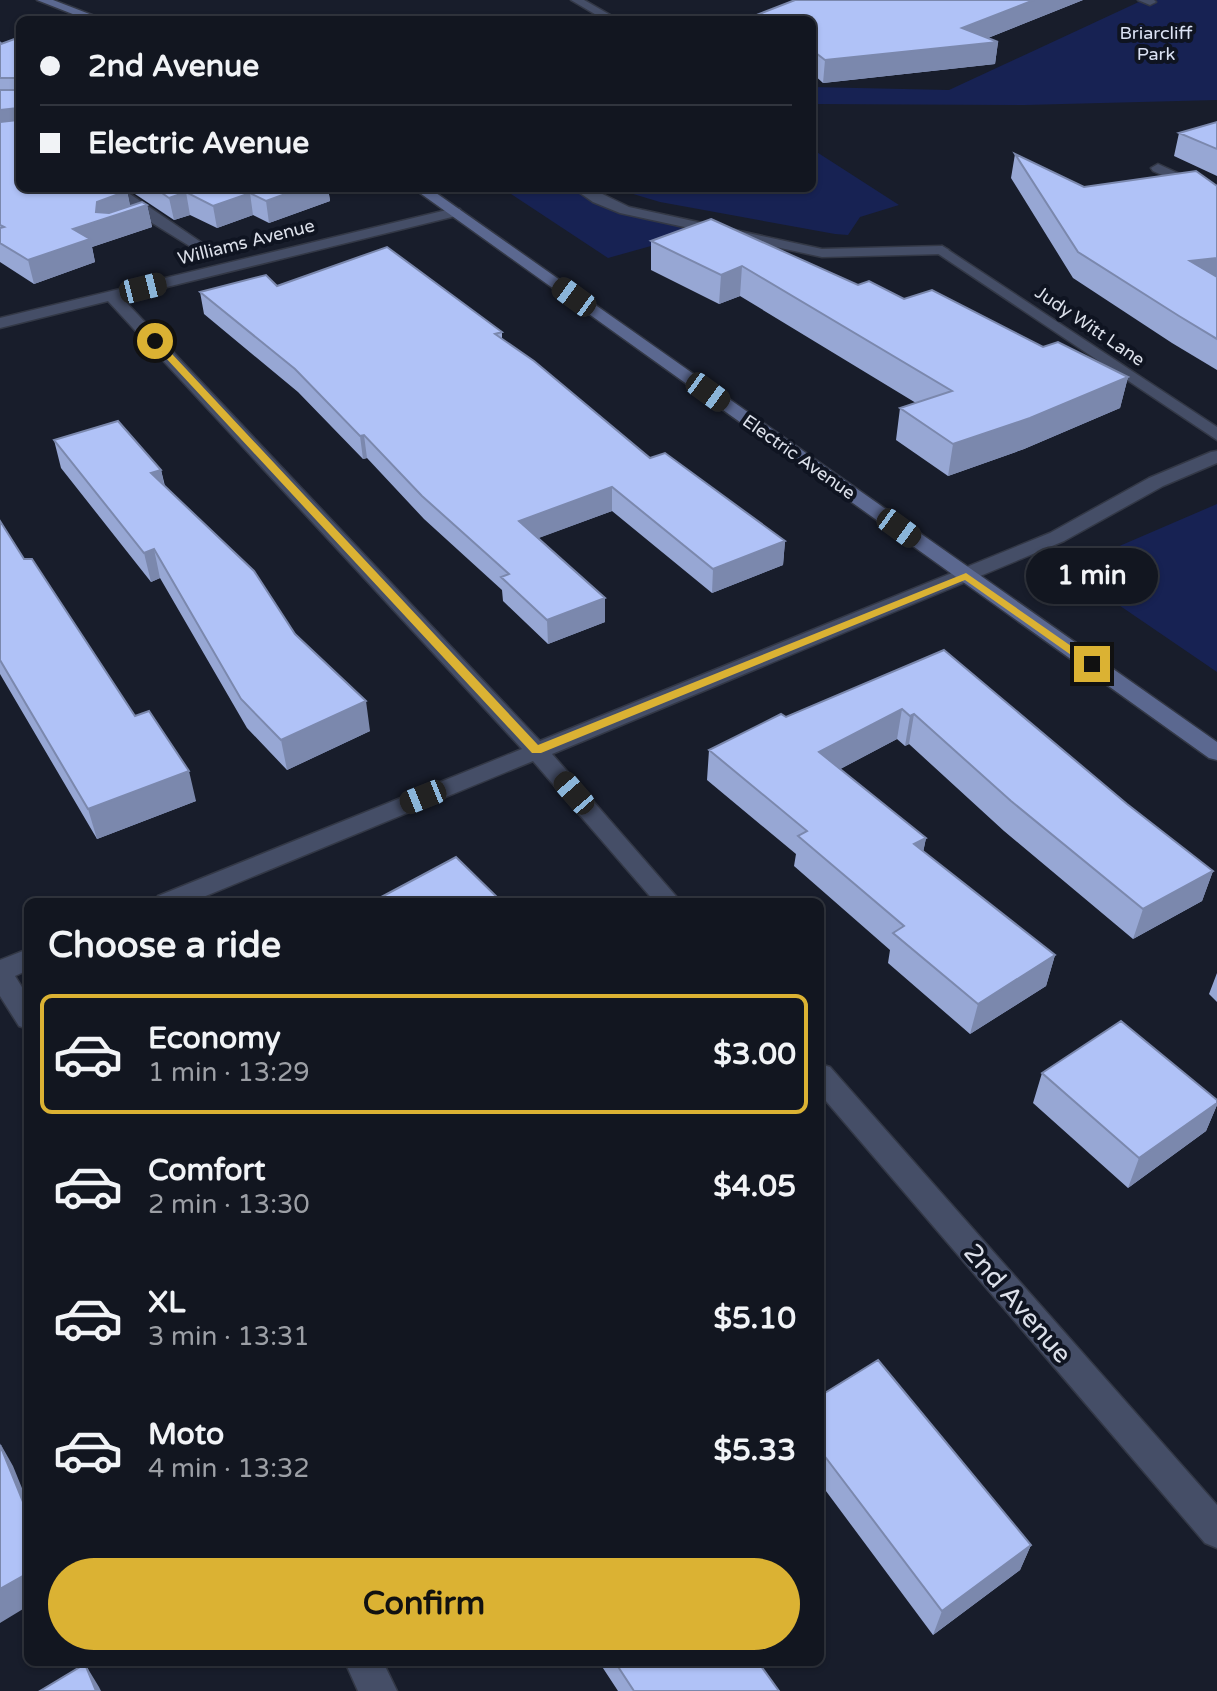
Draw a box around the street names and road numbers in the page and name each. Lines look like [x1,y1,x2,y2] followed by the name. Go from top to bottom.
[175,214,317,270] street label: Williams Avenue
[1031,281,1149,371] street label: Judy Witt Lane
[738,410,860,504] street label: Electric Avenue
[957,1237,1078,1369] street label: 2nd Avenue

